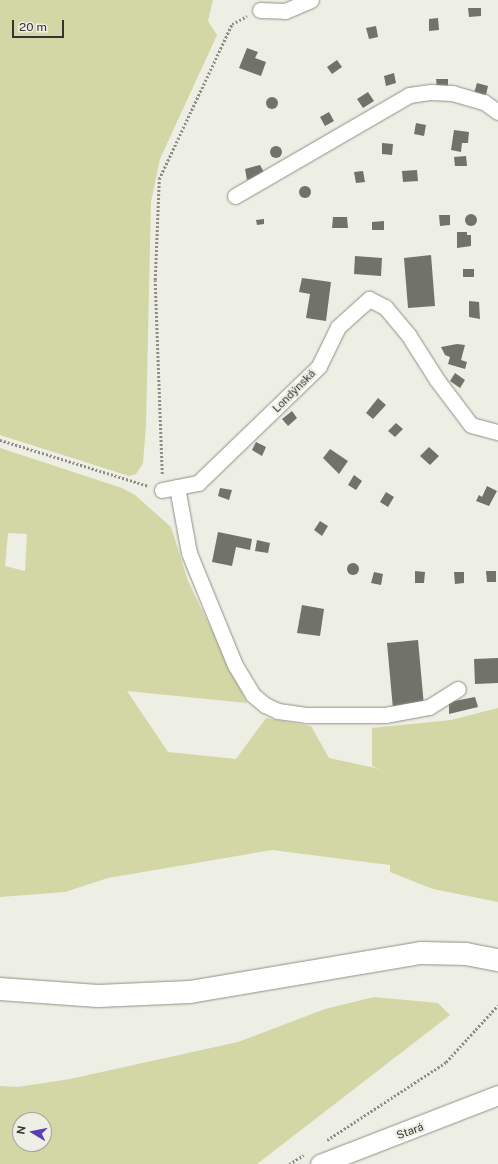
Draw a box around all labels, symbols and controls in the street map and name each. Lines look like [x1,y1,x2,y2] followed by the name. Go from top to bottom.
[14,12,66,38] scale bar
[19,20,47,34] text: 20 m
[270,367,318,415] street label: Londýnská
[12,1112,52,1152] north arrow
[395,1120,425,1142] street label: Stará
[15,1125,28,1135] text: N

